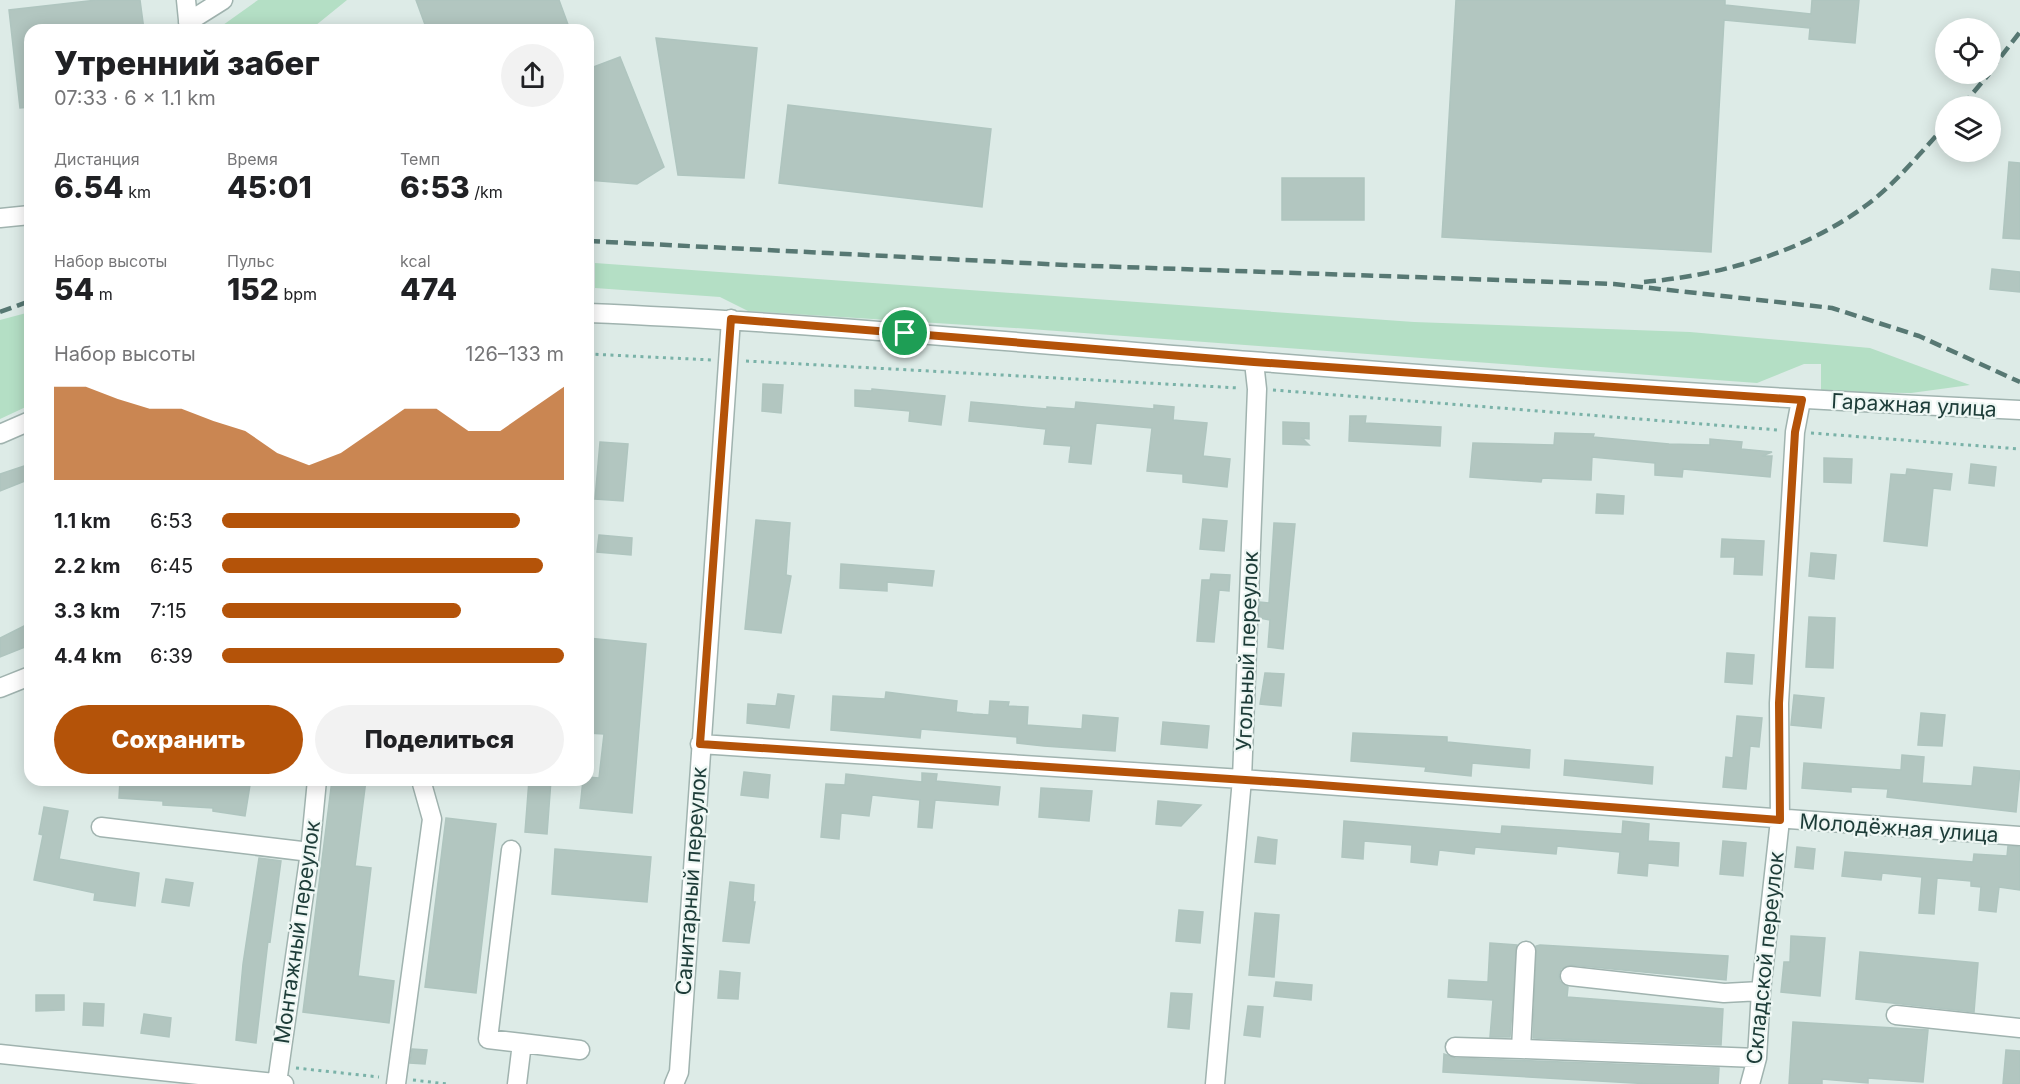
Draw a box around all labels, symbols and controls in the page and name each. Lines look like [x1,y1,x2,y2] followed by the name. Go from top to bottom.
[1935,18,2001,162] map controls
[1935,18,2001,84] button: locate
[54,43,320,83] text: Утренний забег
[501,44,564,107] button: share
[54,86,216,110] text: 07:33 · 6 × 1.1 km
[1935,96,2001,162] button: layers
[54,149,140,169] text: Дистанция
[227,149,278,169] text: Время
[400,149,440,169] text: Темп
[54,169,124,205] text: 6.54
[227,169,312,205] text: 45:01
[400,169,470,205] text: 6:53
[124,182,151,202] text: km
[470,182,503,202] text: /km
[54,251,167,271] text: Набор высоты
[227,251,275,271] text: Пульс
[400,251,431,271] text: kcal
[54,271,94,307] text: 54
[227,271,279,307] text: 152
[400,271,457,307] text: 474
[94,284,113,304] text: m
[279,284,317,304] text: bpm
[879,307,930,358] pin
[888,316,921,349] icon: arrive
[54,342,196,366] text: Набор высоты
[465,342,564,366] text: 126–133 m
[1831,388,1997,422] street label: Гаражная улица
[54,509,111,533] text: 1.1 km
[150,509,193,533] text: 6:53
[1231,550,1263,751] street label: Угольный переулок
[54,554,120,578] text: 2.2 km
[150,554,193,578] text: 6:45
[54,599,120,623] text: 3.3 km
[150,599,187,623] text: 7:15
[54,644,122,668] text: 4.4 km
[150,644,193,668] text: 6:39
[54,705,303,774] button: Сохранить
[315,705,564,774] button: Поделиться
[671,765,711,996] street label: Санитарный переулок
[1799,809,1999,847] street label: Молодёжная улица
[269,818,325,1045] street label: Монтажный переулок
[1741,850,1789,1066] street label: Складской переулок

